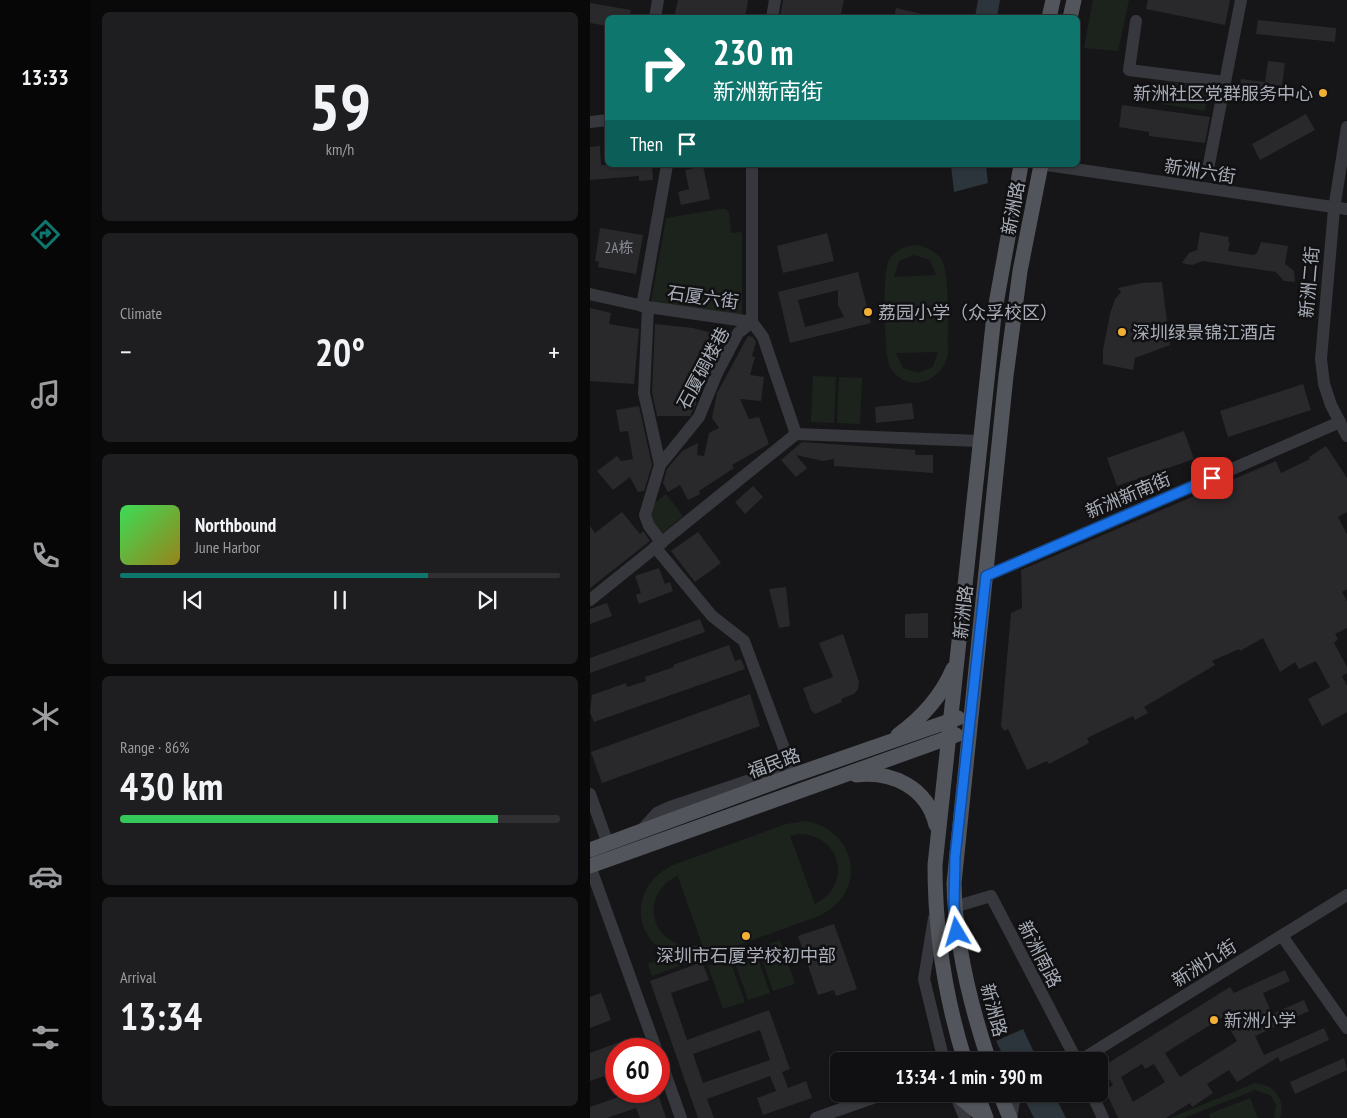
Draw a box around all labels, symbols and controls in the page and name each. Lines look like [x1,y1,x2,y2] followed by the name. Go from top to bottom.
[713,29,794,75] text: 230 m
[630,35,695,100] icon: right
[21,63,69,91] text: 13:33
[309,64,371,148] text: 59
[713,77,823,105] text: 新洲新南街
[1133,82,1313,105] place label: 新洲社区党群服务中心
[1317,87,1329,99] marker: 新洲社区党群服务中心
[673,130,701,158] icon: arrive
[630,132,663,156] text: Then
[326,139,354,159] text: km/h
[1163,154,1237,188] street label: 新洲六街
[997,179,1029,237] street label: 新洲路
[28,217,63,252] icon: directions
[605,238,633,257] house number: 2A栋
[1294,245,1324,319] street label: 新洲二街
[666,281,740,313] street label: 石厦六街
[878,301,1058,324] place label: 荔园小学（众孚校区）
[120,303,162,323] text: Climate
[862,306,874,318] marker: 荔园小学（众孚校区）
[1132,321,1276,344] place label: 深圳绿景锦江酒店
[672,323,734,413] street label: 石厦碉楼巷
[1116,326,1128,338] marker: 深圳绿景锦江酒店
[315,327,365,376] text: 20°
[120,333,132,370] text: −
[548,333,560,370] text: +
[28,377,63,412] icon: music
[1191,457,1233,499] pin
[1198,464,1226,492] icon: arrive
[1082,467,1174,523] street label: 新洲新南街
[195,513,276,537] text: Northbound
[195,537,260,557] text: June Harbor
[28,538,63,573] icon: phone
[949,584,977,640] street label: 新洲路
[179,586,207,614] icon: previous
[326,586,354,614] icon: pause
[473,586,501,614] icon: next
[28,699,63,734] icon: climate
[120,737,189,757] text: Range · 86%
[745,743,803,783] street label: 福民路
[120,761,223,810] text: 430 km
[28,859,63,894] icon: car
[930,905,982,957] position arrow
[1013,917,1067,991] street label: 新洲南路
[740,930,752,942] marker: 深圳市石厦学校初中部
[1167,934,1241,992] street label: 新洲九街
[656,944,836,967] place label: 深圳市石厦学校初中部
[120,967,156,987] text: Arrival
[976,981,1012,1039] street label: 新洲路
[120,991,202,1040] text: 13:34
[1224,1009,1296,1032] place label: 新洲小学
[1208,1014,1220,1026] marker: 新洲小学
[28,1020,63,1055] icon: filters
[605,1038,670,1103] speed limit sign: 60
[896,1065,1042,1089] text: 13:34 · 1 min · 390 m

